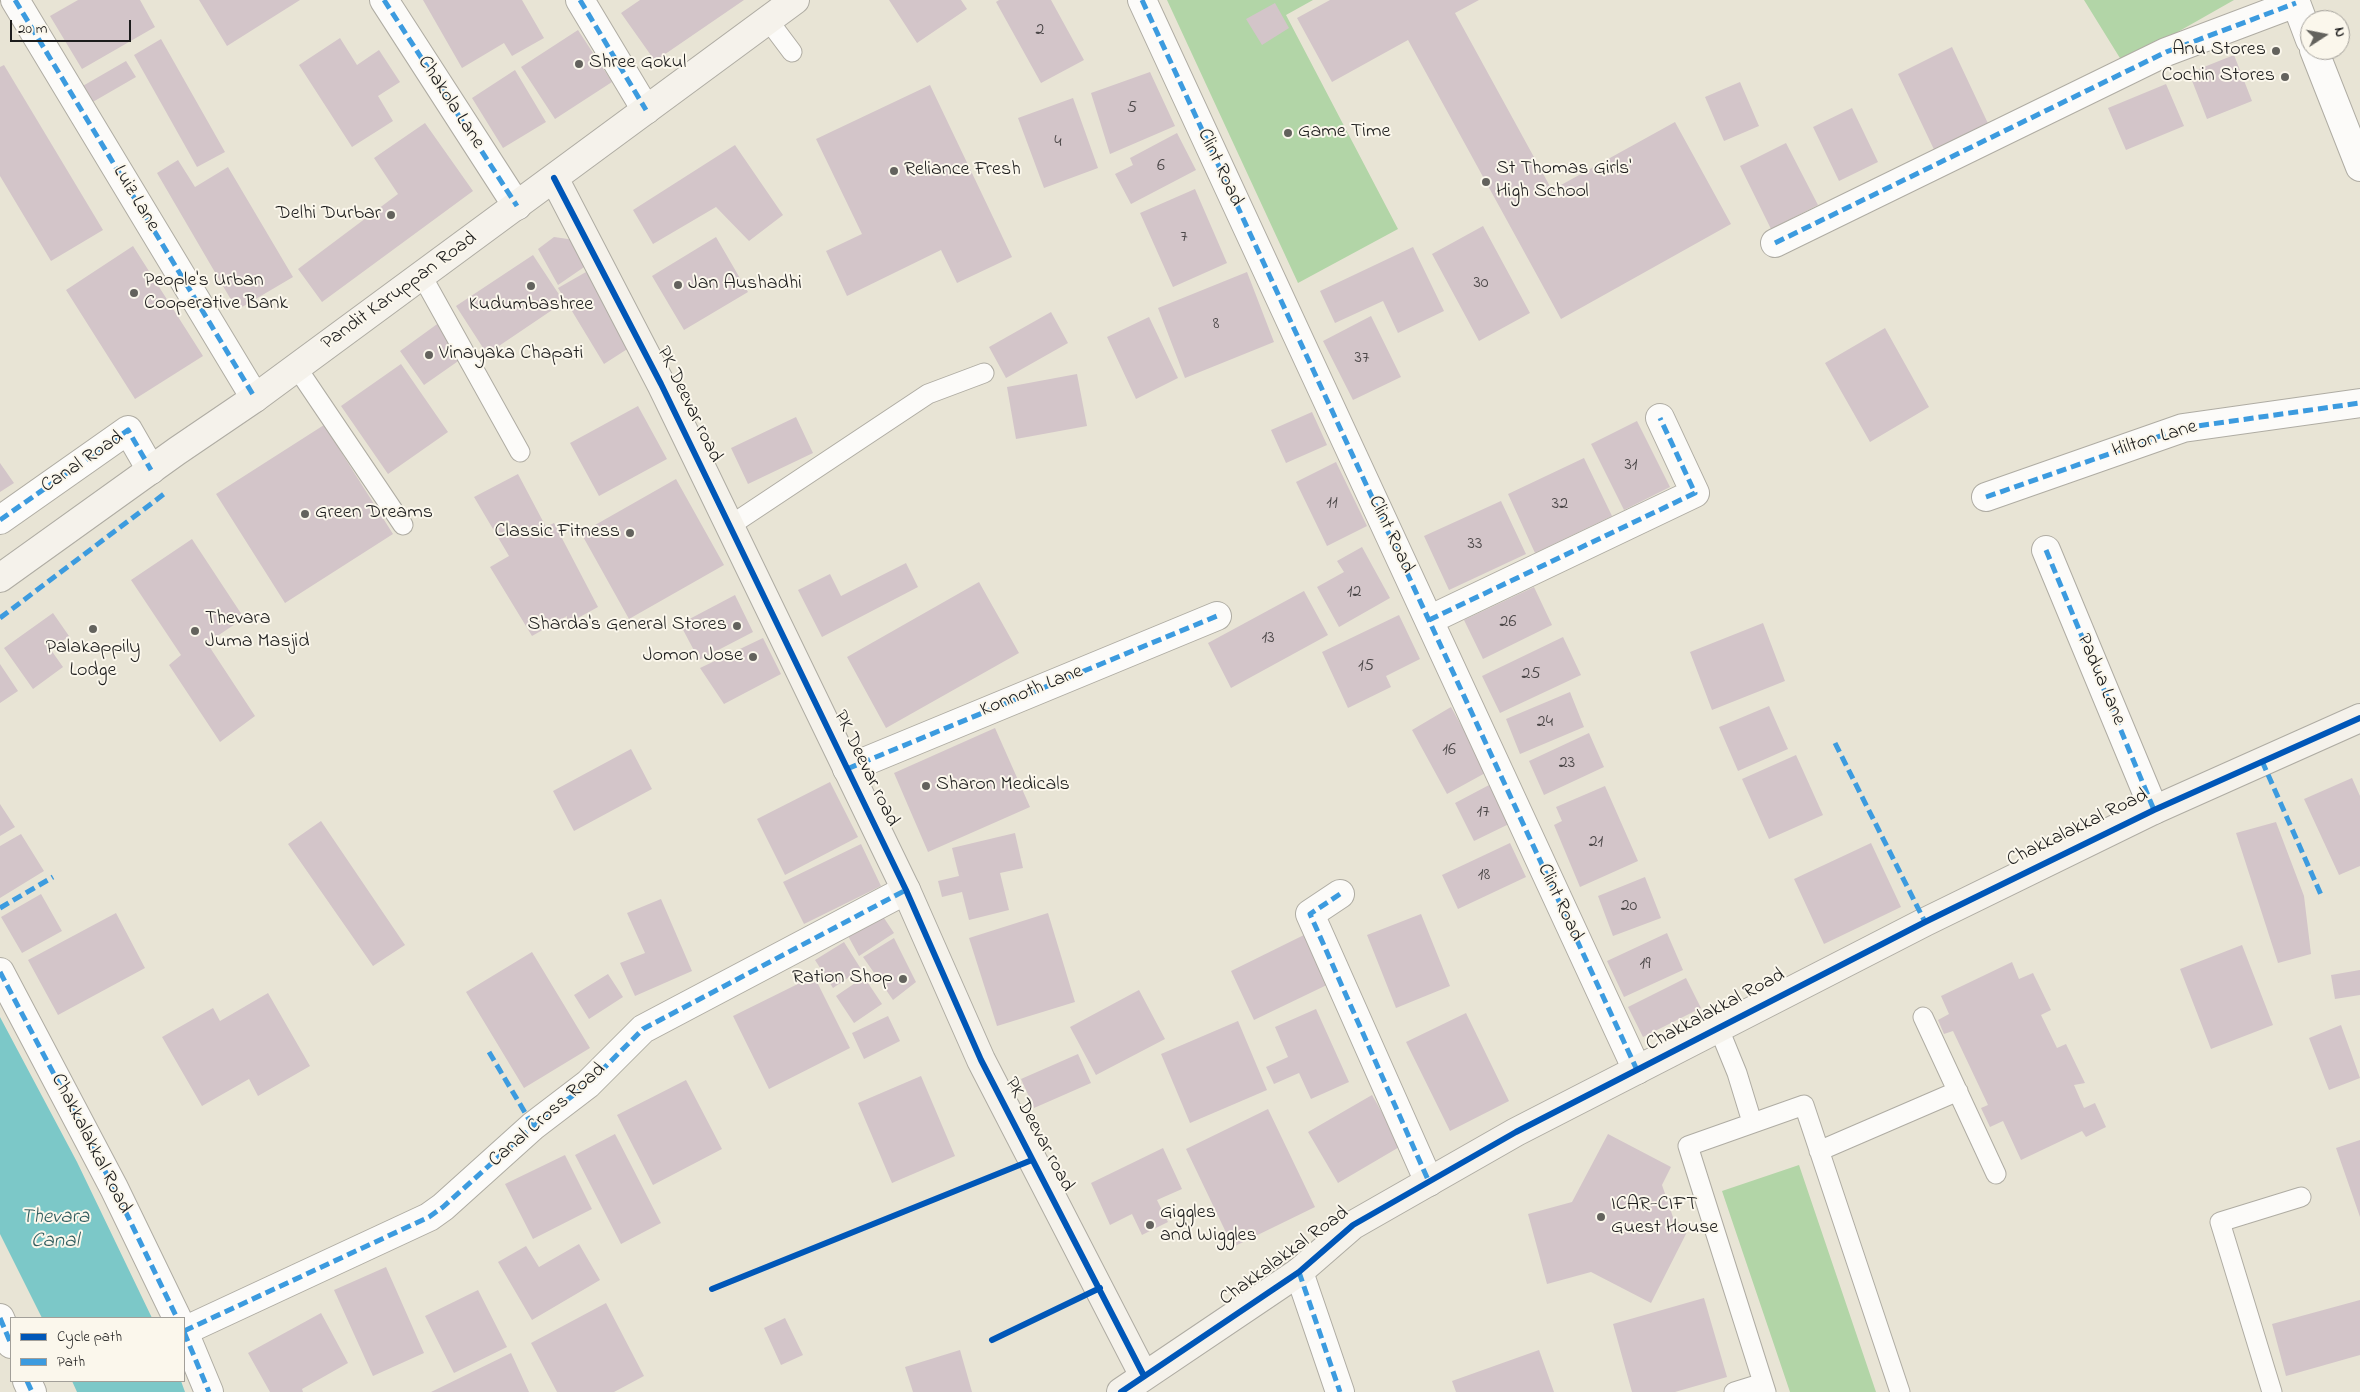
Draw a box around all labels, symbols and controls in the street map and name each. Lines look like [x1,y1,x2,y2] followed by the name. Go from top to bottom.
[12,10,134,42] scale bar
[2300,10,2350,60] north arrow
[18,18,47,40] text: 20 m
[1036,20,1044,42] house number: 2
[2328,26,2350,39] text: N
[2172,39,2266,63] place label: Anu Stores
[2270,45,2282,57] marker: Anu Stores
[411,52,489,154] street label: Chakola Lane
[589,52,686,76] place label: Shree Gokul
[573,58,585,70] marker: Shree Gokul
[2161,65,2275,89] place label: Cochin Stores
[2279,71,2291,83] marker: Cochin Stores
[1127,98,1137,120] house number: 5
[1298,121,1390,145] place label: Game Time
[1191,125,1247,211] street label: Clint Road
[1282,127,1294,139] marker: Game Time
[1054,132,1062,154] house number: 4
[1157,156,1165,178] house number: 6
[1496,158,1631,205] place label: St Thomas Girls' High School
[904,159,1021,183] place label: Reliance Fresh
[106,162,164,236] street label: Luiz Lane
[888,165,900,177] marker: Reliance Fresh
[1480,176,1492,188] marker: St Thomas Girls' High School
[276,203,381,227] place label: Delhi Durbar
[385,209,397,221] marker: Delhi Durbar
[317,227,483,357] street label: Pandit Karuppan Road
[1180,227,1188,249] house number: 7
[144,270,288,317] place label: People's Urban Cooperative Bank
[688,273,802,297] place label: Jan Aushadhi
[1473,273,1489,295] house number: 30
[672,279,684,291] marker: Jan Aushadhi
[525,280,537,292] marker: Kudumbashree
[128,287,140,299] marker: People's Urban Cooperative Bank
[469,294,593,318] place label: Kudumbashree
[1213,314,1219,336] house number: 8
[439,343,583,367] place label: Vinayaka Chapati
[650,343,726,467] street label: PK Deevar road
[1355,348,1369,370] house number: 37
[423,349,435,361] marker: Vinayaka Chapati
[2110,416,2200,464] street label: Hilton Lane
[37,427,129,499] street label: Canal Road
[1624,455,1638,477] house number: 31
[1362,492,1418,578] street label: Clint Road
[1326,493,1338,515] house number: 11
[1552,494,1568,516] house number: 32
[315,502,433,526] place label: Green Dreams
[299,508,311,520] marker: Green Dreams
[495,521,620,545] place label: Classic Fitness
[624,527,636,539] marker: Classic Fitness
[1468,534,1482,556] house number: 33
[1347,582,1361,604] house number: 12
[205,608,309,655] place label: Thevara Juma Masjid
[1500,612,1516,634] house number: 26
[527,614,727,638] place label: Sharda's General Stores
[731,620,743,632] marker: Sharda's General Stores
[87,623,99,635] marker: Palakappily Lodge
[189,625,201,637] marker: Thevara Juma Masjid
[1261,628,1275,650] house number: 13
[2070,631,2130,729] street label: Padua Lane
[46,637,140,684] place label: Palakappily Lodge
[643,645,743,669] place label: Jomon Jose
[747,651,759,663] marker: Jomon Jose
[1358,656,1374,678] house number: 15
[977,661,1087,723] street label: Konnoth Lane
[1521,664,1541,686] house number: 25
[827,707,903,831] street label: PK Deevar road
[1537,712,1553,734] house number: 24
[1442,740,1456,762] house number: 16
[1559,753,1575,775] house number: 23
[936,774,1070,798] place label: Sharon Medicals
[920,780,932,792] marker: Sharon Medicals
[2004,784,2152,874] street label: Chakkalakkal Road
[1476,802,1490,824] house number: 17
[1589,832,1603,854] house number: 21
[1531,860,1587,946] street label: Clint Road
[1478,865,1490,887] house number: 18
[1621,896,1637,918] house number: 20
[1639,954,1651,976] house number: 19
[1642,964,1790,1058] street label: Chakkalakkal Road
[792,967,893,991] place label: Ration Shop
[897,973,909,985] marker: Ration Shop
[485,1059,611,1173] street label: Canal Cross Road
[44,1070,136,1218] street label: Chakkalakkal Road
[998,1074,1078,1196] street label: PK Deevar road
[1611,1194,1718,1241] place label: ICAR-CIFT Guest House
[1160,1202,1257,1249] place label: Giggles and Wiggles
[1216,1202,1354,1312] street label: Chakkalakkal Road
[21,1206,89,1256] water label: Thevara Canal
[1595,1211,1607,1223] marker: ICAR-CIFT Guest House
[1144,1219,1156,1231] marker: Giggles and Wiggles
[10,1317,185,1382] legend
[57,1326,122,1348] text: Cycle path
[57,1351,85,1373] text: Path

